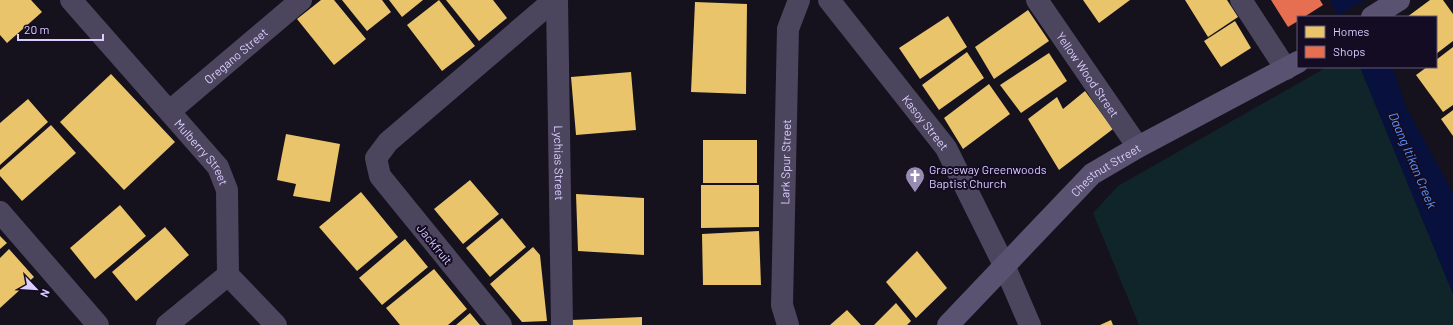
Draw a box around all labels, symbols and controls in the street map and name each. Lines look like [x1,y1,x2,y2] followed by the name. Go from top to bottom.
[18,16,103,42] scale bar
[1297,16,1437,68] legend
[24,22,50,36] text: 20 m
[1333,24,1370,38] text: Homes
[201,25,270,86] street label: Oregano Street
[1054,29,1122,119] street label: Yellow Wood Street
[1333,44,1366,58] text: Shops
[900,92,952,153] street label: Kasoy Street
[1386,110,1441,211] water label: Daang Itikan Creek
[172,116,231,187] street label: Mulberry Street
[777,119,793,205] street label: Lark Spur Street
[552,125,567,201] street label: Lychias Street
[1068,140,1143,199] street label: Chestnut Street
[929,162,1047,190] place label: Graceway Greenwoods Baptist Church
[904,165,926,193] church icon: Graceway Greenwoods Baptist Church
[415,221,455,267] street label: Jackfruit
[16,269,56,309] north arrow
[38,287,53,300] text: N

